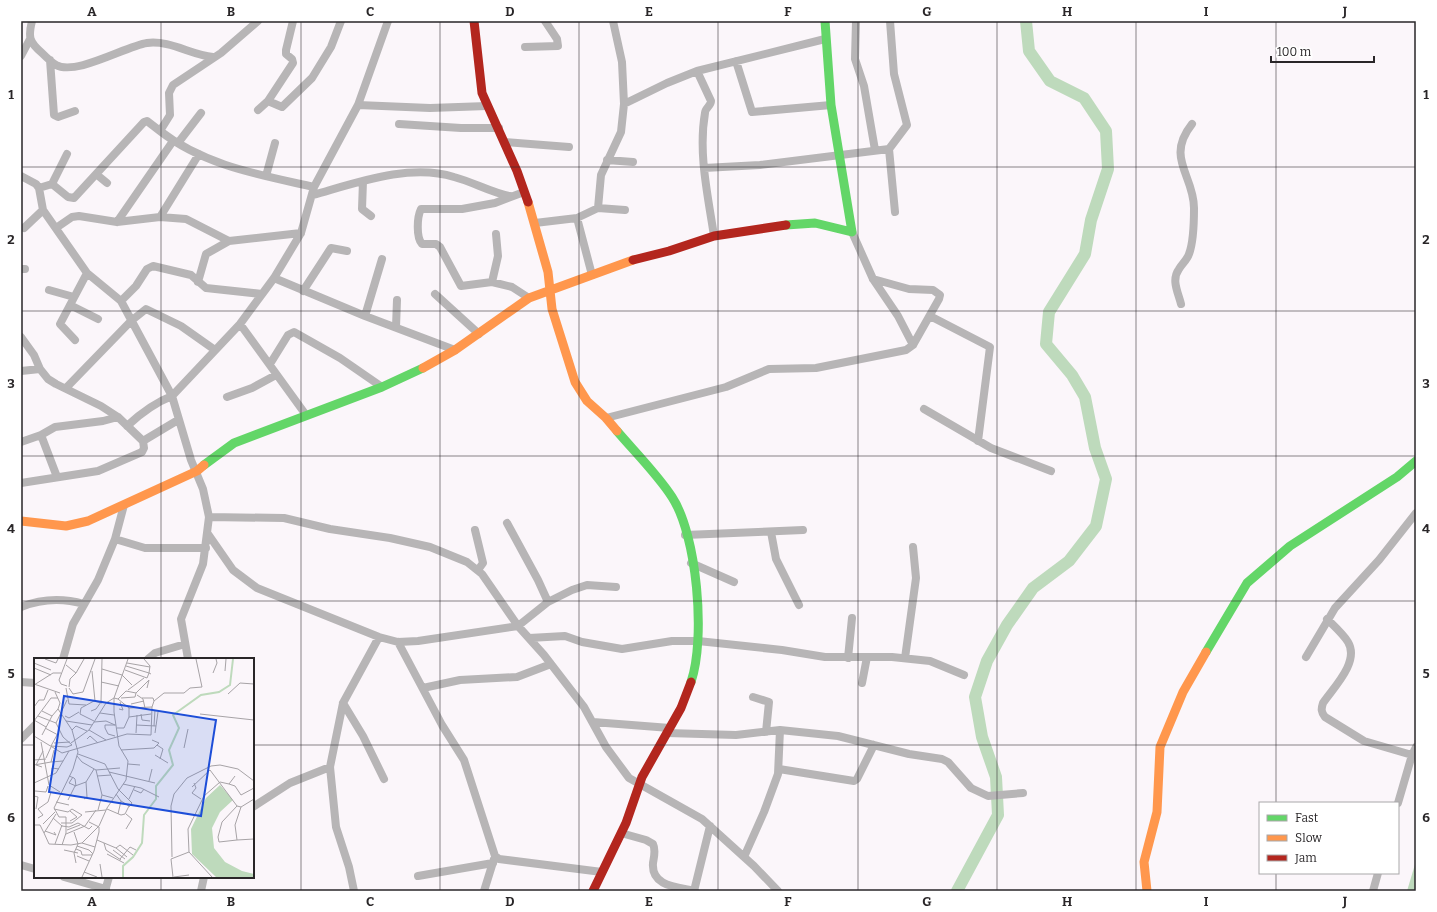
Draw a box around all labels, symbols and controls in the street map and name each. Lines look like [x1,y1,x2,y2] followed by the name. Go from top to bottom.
[87,4,97,19] text: A
[227,4,235,19] text: B
[366,4,374,19] text: C
[505,4,515,19] text: D
[645,4,653,19] text: E
[784,4,792,19] text: F
[922,4,932,19] text: G
[1062,4,1072,19] text: H
[1204,4,1209,19] text: I
[1342,4,1348,19] text: J
[1271,38,1374,64] scale bar
[1277,45,1312,59] text: 100 m
[8,87,14,102] text: 1
[1423,87,1429,102] text: 1
[7,232,15,247] text: 2
[1422,232,1430,247] text: 2
[7,376,15,391] text: 3
[1422,376,1430,391] text: 3
[7,521,15,536] text: 4
[1422,521,1430,536] text: 4
[34,658,254,878] inset map
[7,666,15,681] text: 5
[1422,666,1430,681] text: 5
[1259,802,1399,874] legend
[7,810,15,825] text: 6
[1422,810,1430,825] text: 6
[1295,811,1319,825] text: Fast
[1295,831,1322,845] text: Slow
[1294,851,1317,865] text: Jam
[87,894,97,909] text: A
[227,894,235,909] text: B
[366,894,374,909] text: C
[505,894,515,909] text: D
[645,894,653,909] text: E
[784,894,792,909] text: F
[922,894,932,909] text: G
[1062,894,1072,909] text: H
[1204,894,1209,909] text: I
[1342,894,1348,909] text: J

